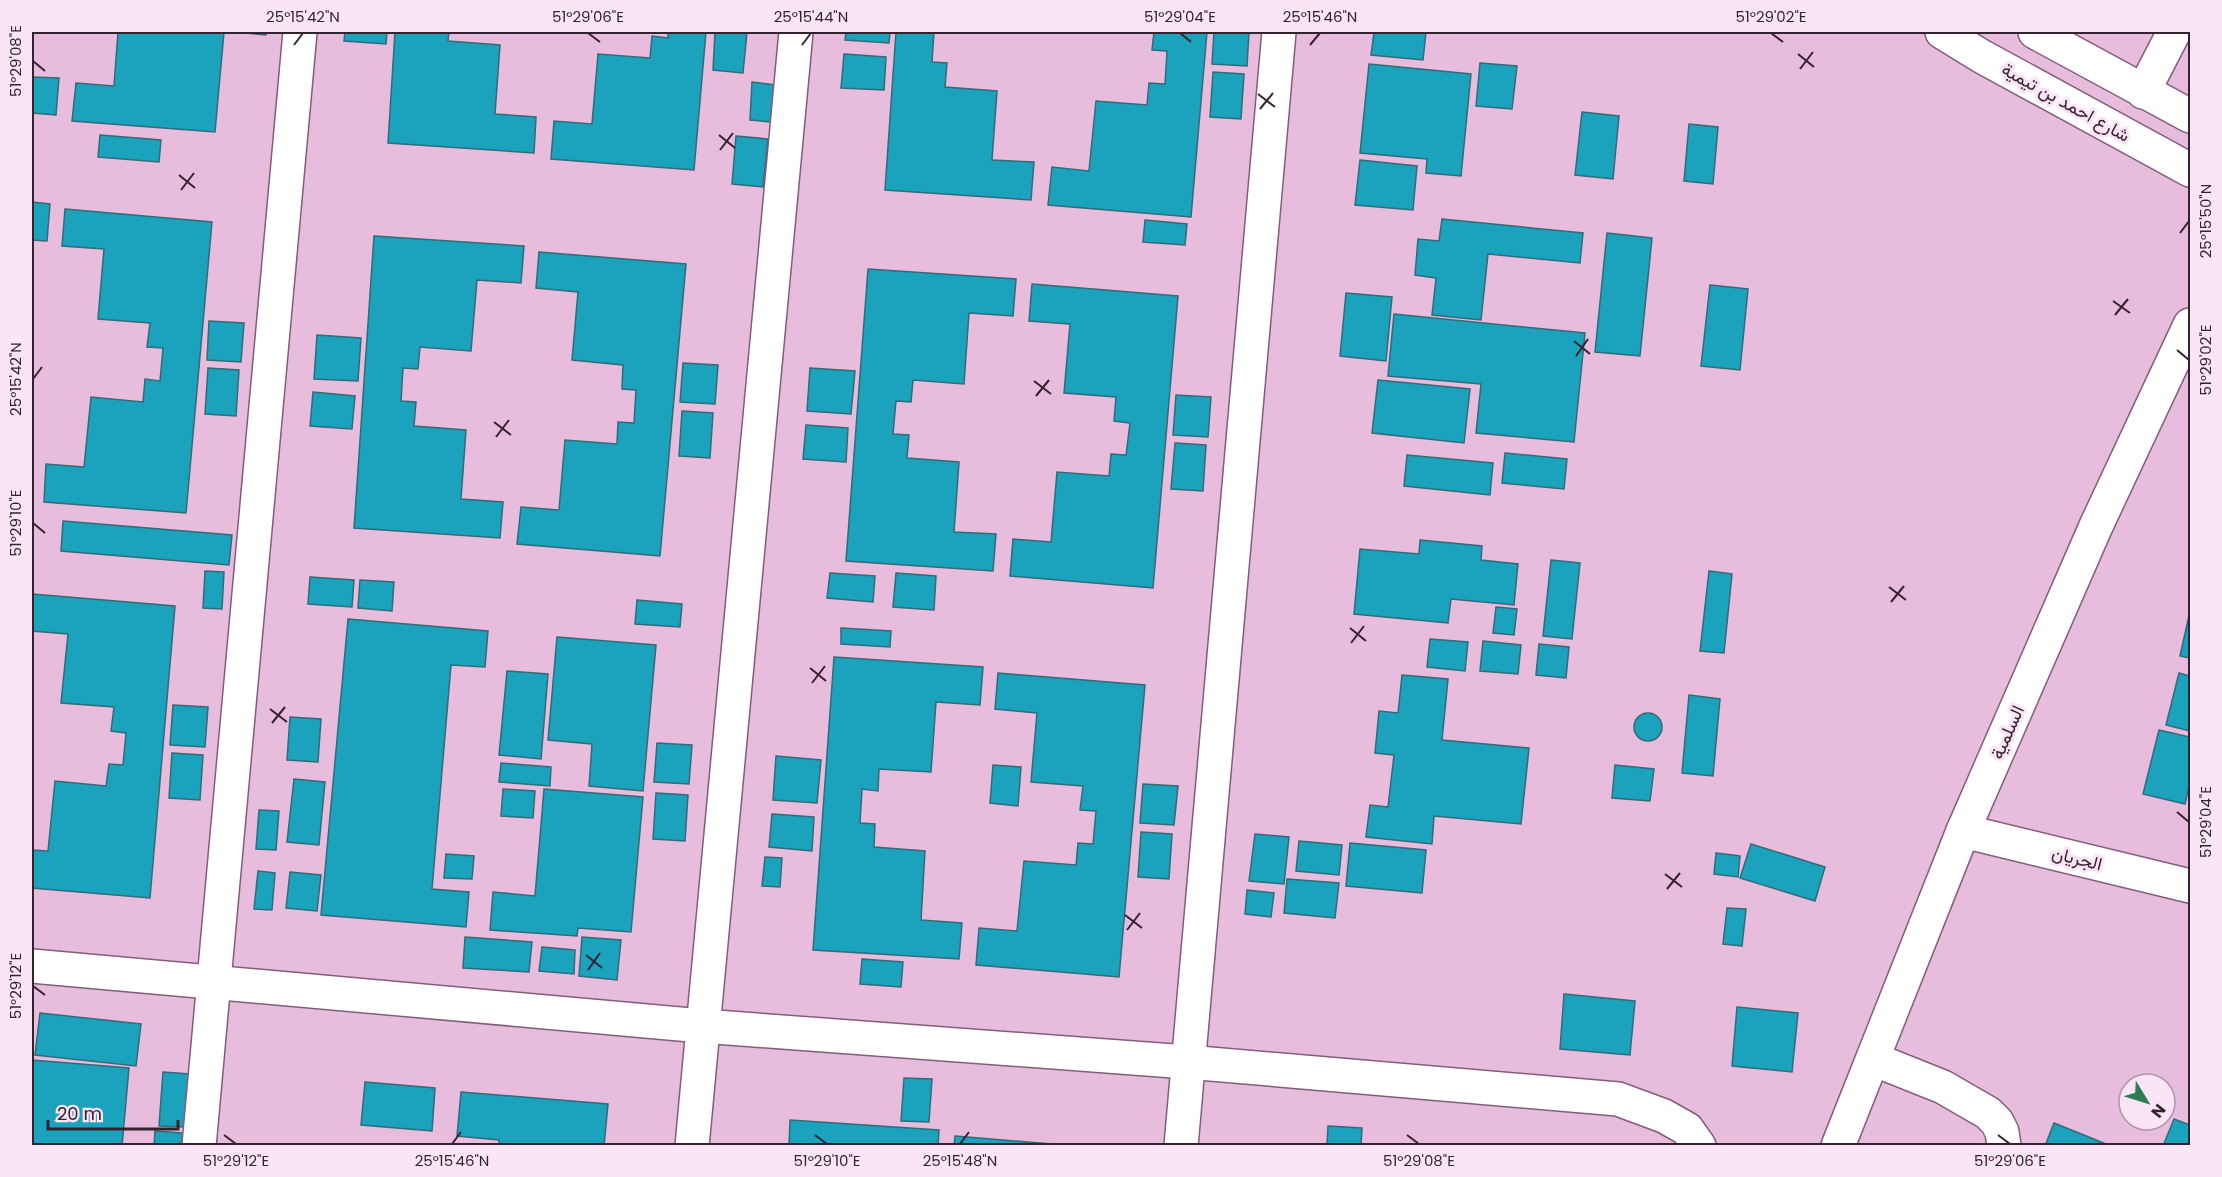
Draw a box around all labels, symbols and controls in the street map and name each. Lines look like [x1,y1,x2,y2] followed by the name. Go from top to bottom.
[266,6,340,27] text: 25°15'42"N
[552,6,624,27] text: 51°29'06"E
[774,6,848,27] text: 25°15'44"N
[1144,6,1216,27] text: 51°29'04"E
[1283,6,1357,27] text: 25°15'46"N
[1736,6,1806,27] text: 51°29'02"E
[5,25,26,97] text: 51°29'08"E
[1997,56,2135,148] street label: شارع احمد بن تيمية
[2195,184,2216,258] text: 25°15'50"N
[2195,325,2216,395] text: 51°29'02"E
[5,342,26,416] text: 25°15'42"N
[5,489,26,557] text: 51°29'10"E
[1984,701,2030,763] street label: السلمية
[2195,786,2216,858] text: 51°29'04"E
[2049,840,2105,876] street label: الجريان
[5,953,26,1019] text: 51°29'12"E
[2117,1072,2177,1132] north arrow
[48,1093,178,1131] scale bar
[2146,1099,2171,1123] text: N
[57,1101,102,1126] text: 20 m
[203,1150,269,1171] text: 51°29'12"E
[415,1150,489,1171] text: 25°15'46"N
[793,1150,861,1171] text: 51°29'10"E
[923,1150,997,1171] text: 25°15'48"N
[1383,1150,1455,1171] text: 51°29'08"E
[1974,1150,2046,1171] text: 51°29'06"E

